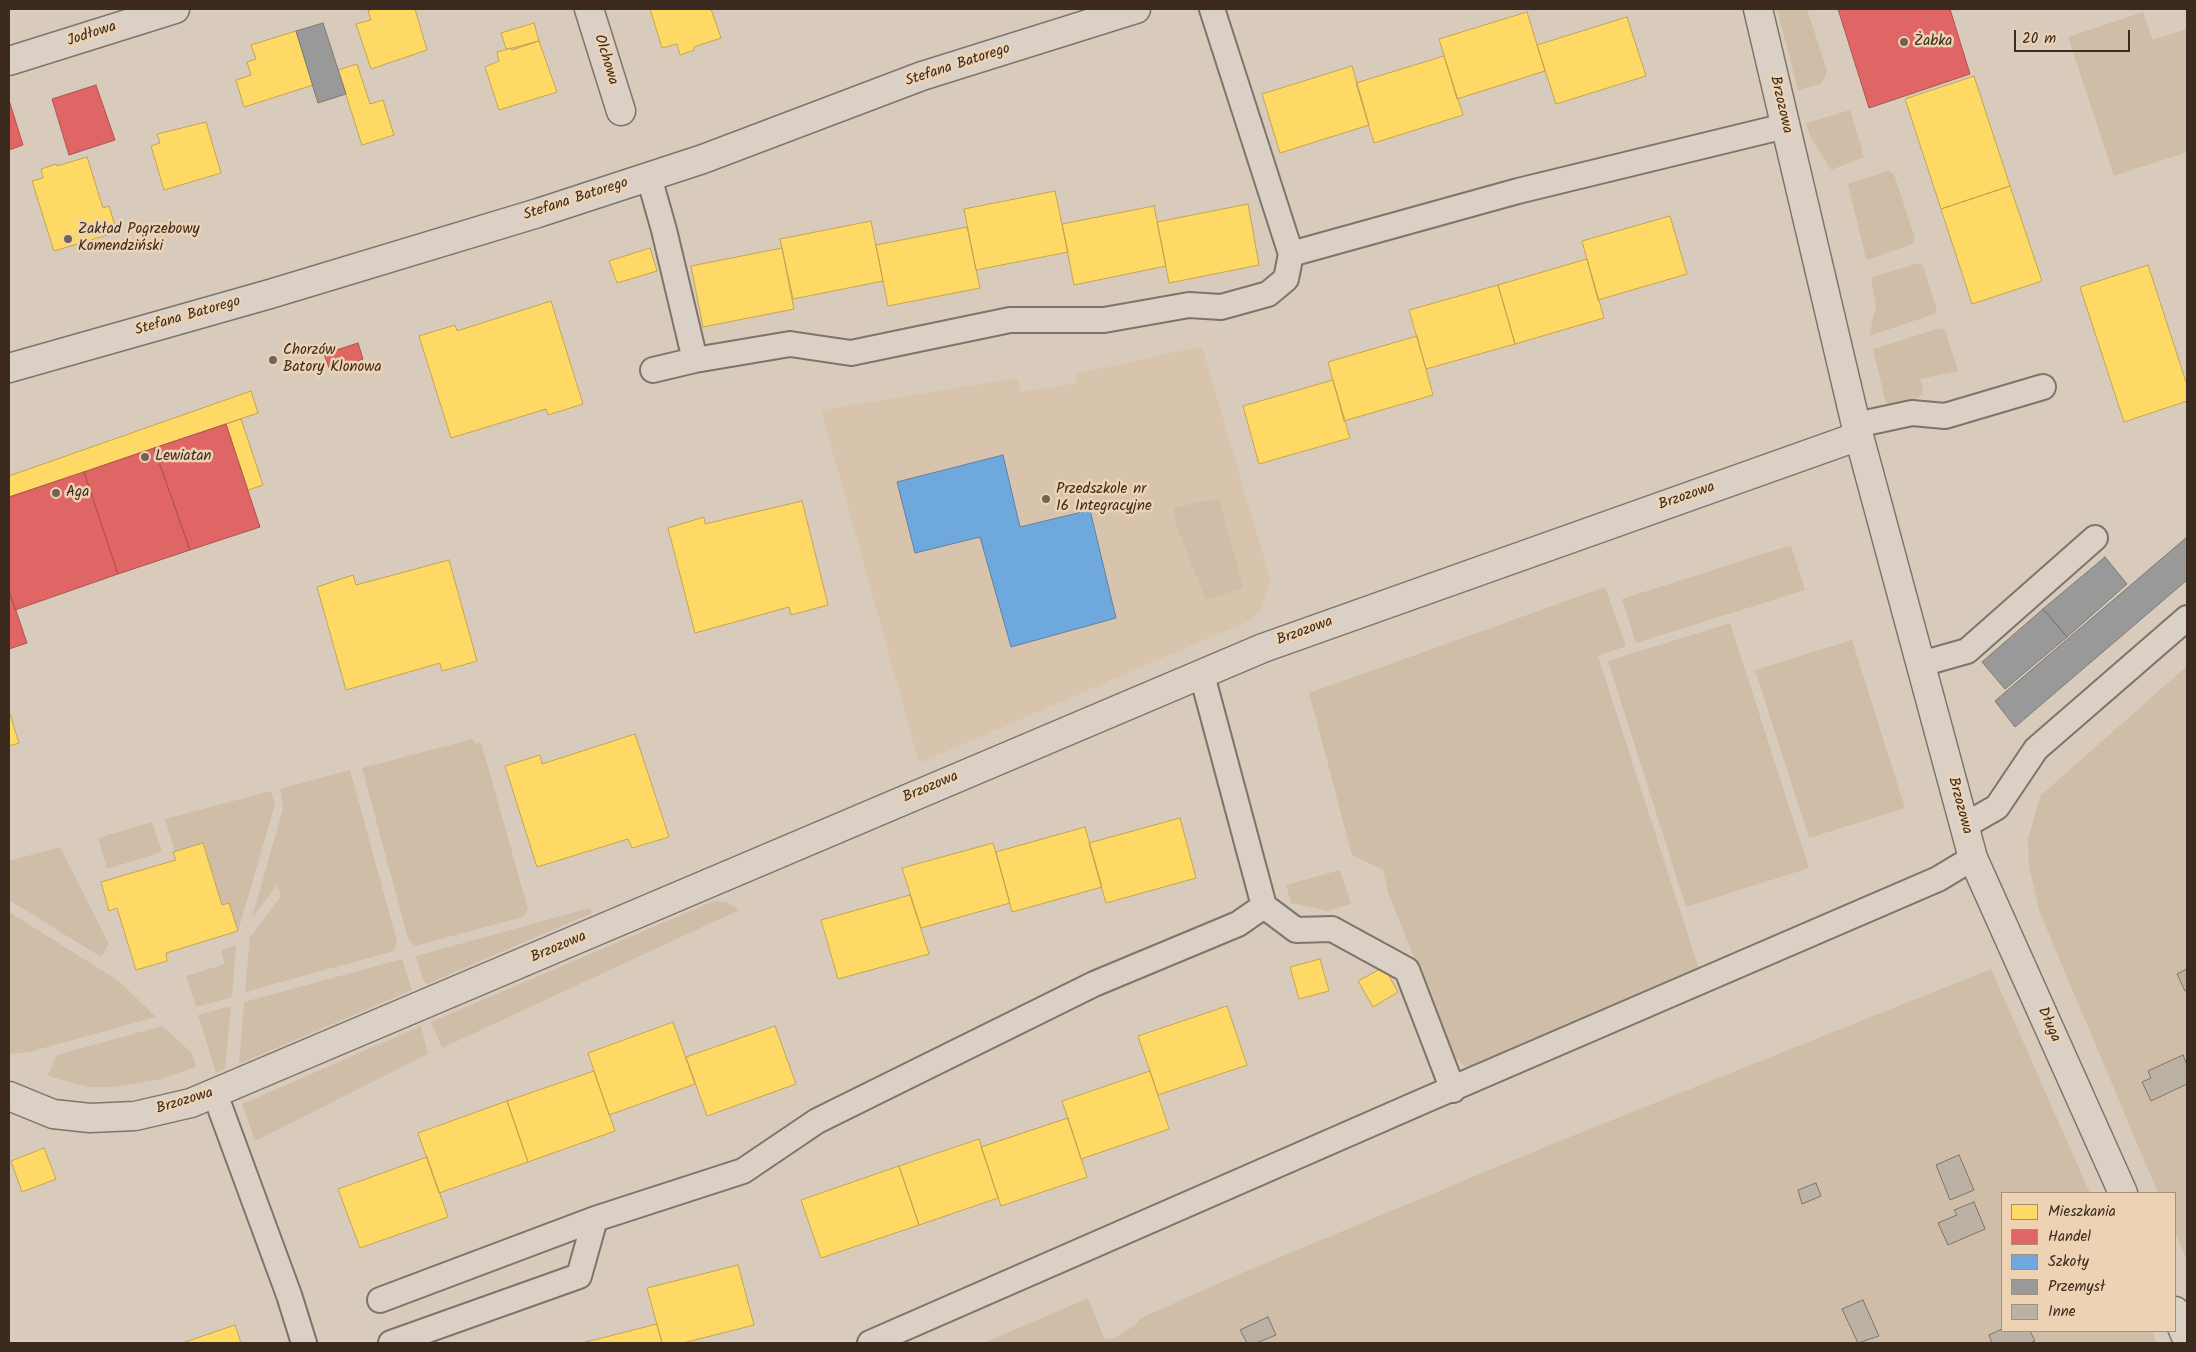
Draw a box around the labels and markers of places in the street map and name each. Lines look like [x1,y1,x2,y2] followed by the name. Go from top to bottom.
[1914,33,1952,51] place label: Żabka
[1898,36,1910,48] marker: Żabka
[78,221,200,256] place label: Zakład Pogrzebowy Komendziński
[62,233,74,245] marker: Zakład Pogrzebowy Komendziński
[283,342,381,377] place label: Chorzów Batory Klonowa
[267,354,279,366] marker: Chorzów Batory Klonowa
[155,448,211,466] place label: Lewiatan
[139,451,151,463] marker: Lewiatan
[1056,481,1152,516] place label: Przedszkole nr 16 Integracyjne
[66,484,89,502] place label: Aga
[50,487,62,499] marker: Aga
[1040,493,1052,505] marker: Przedszkole nr 16 Integracyjne

